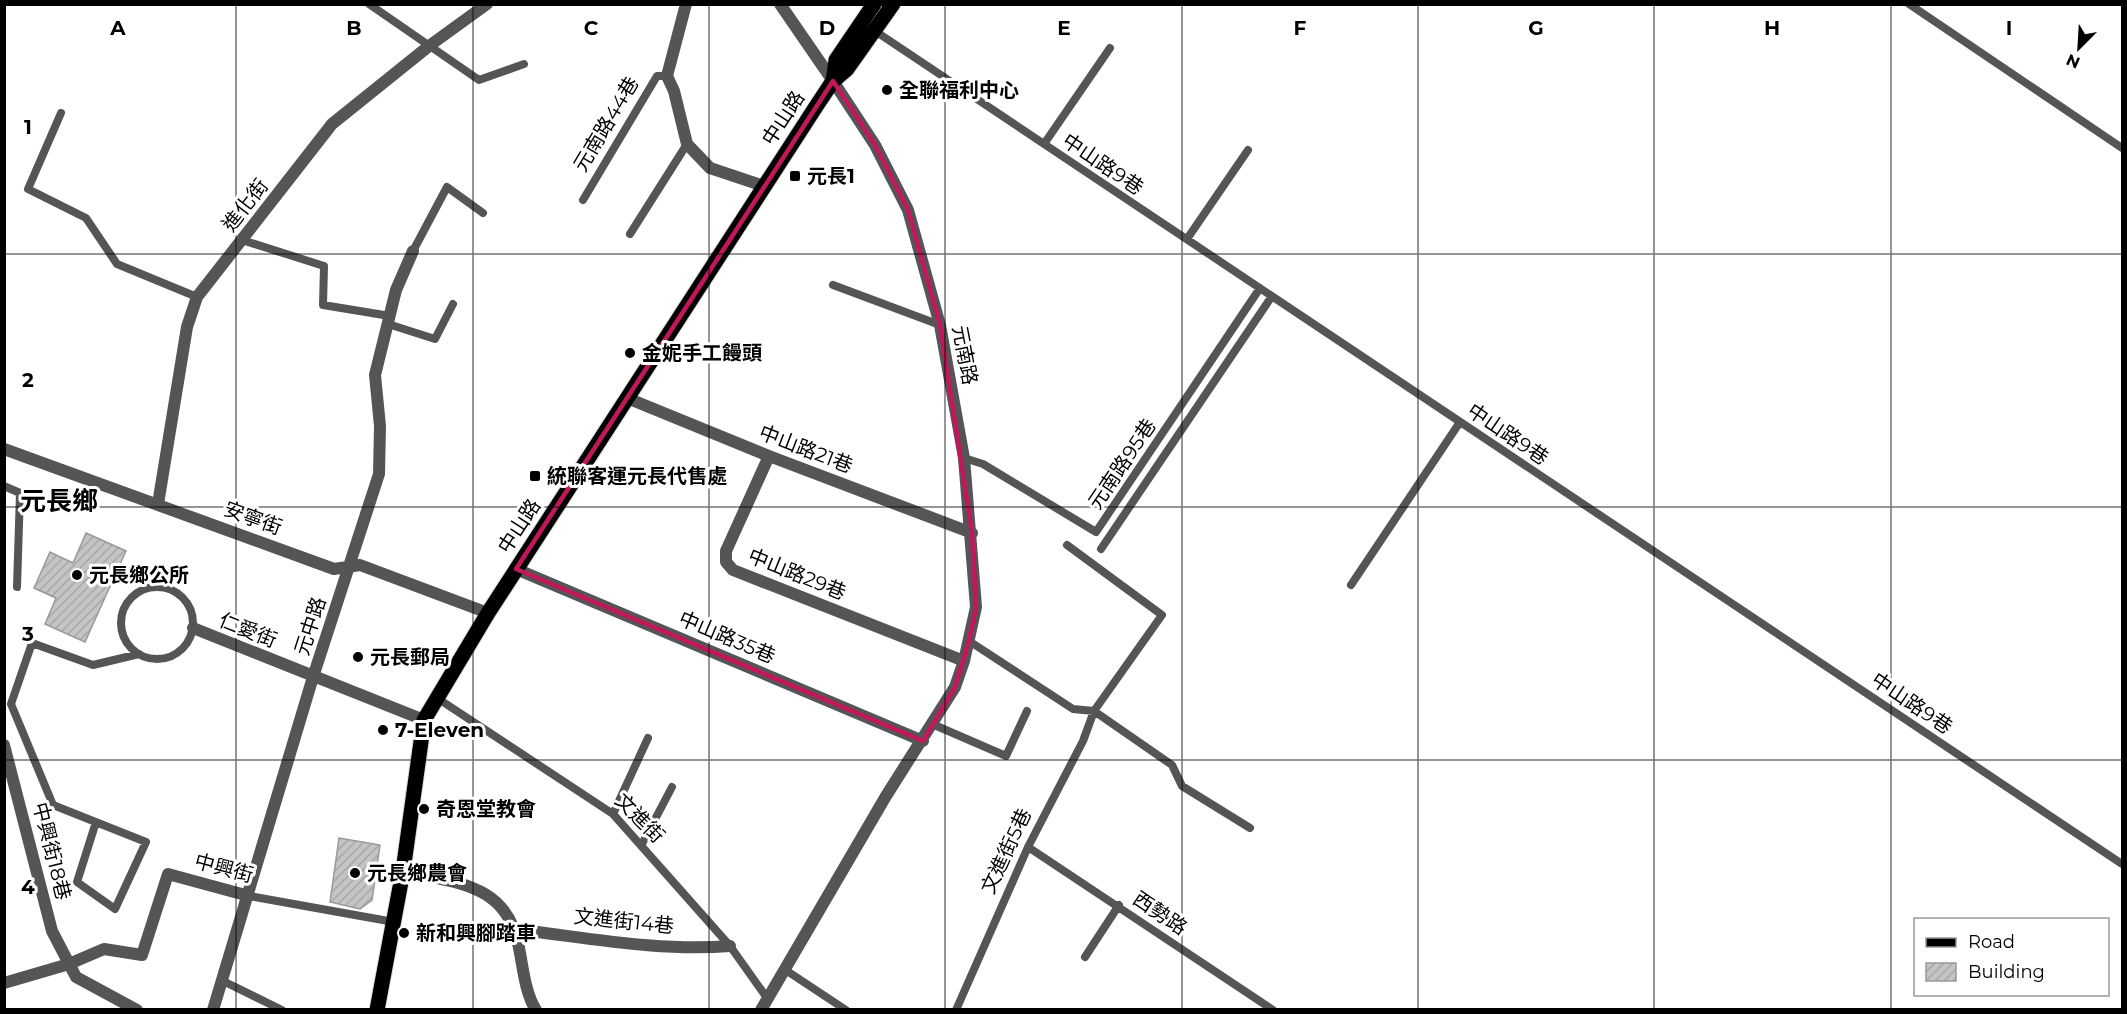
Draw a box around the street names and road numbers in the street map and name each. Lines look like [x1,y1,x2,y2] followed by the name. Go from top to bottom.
[568,72,644,176] street label: 元南路44巷
[757,86,809,150] street label: 中山路
[1058,128,1148,200] street label: 中山路9巷
[217,174,273,236] street label: 進化街
[947,323,983,387] street label: 元南路
[1463,398,1553,470] street label: 中山路9巷
[1083,414,1161,514] street label: 元南路95巷
[756,420,856,478] street label: 中山路21巷
[493,494,545,558] street label: 中山路
[221,496,285,540] street label: 安寧街
[745,543,849,605] street label: 中山路29巷
[289,594,331,658] street label: 元中路
[675,606,779,668] street label: 中山路35巷
[216,608,280,652] street label: 仁愛街
[1867,667,1957,739] street label: 中山路9巷
[610,788,670,848] street label: 文進街
[28,800,76,902] street label: 中興街18巷
[976,805,1036,897] street label: 文進街5巷
[192,849,256,887] street label: 中興街
[1128,886,1192,940] street label: 西勢路
[573,904,675,938] street label: 文進街14巷

